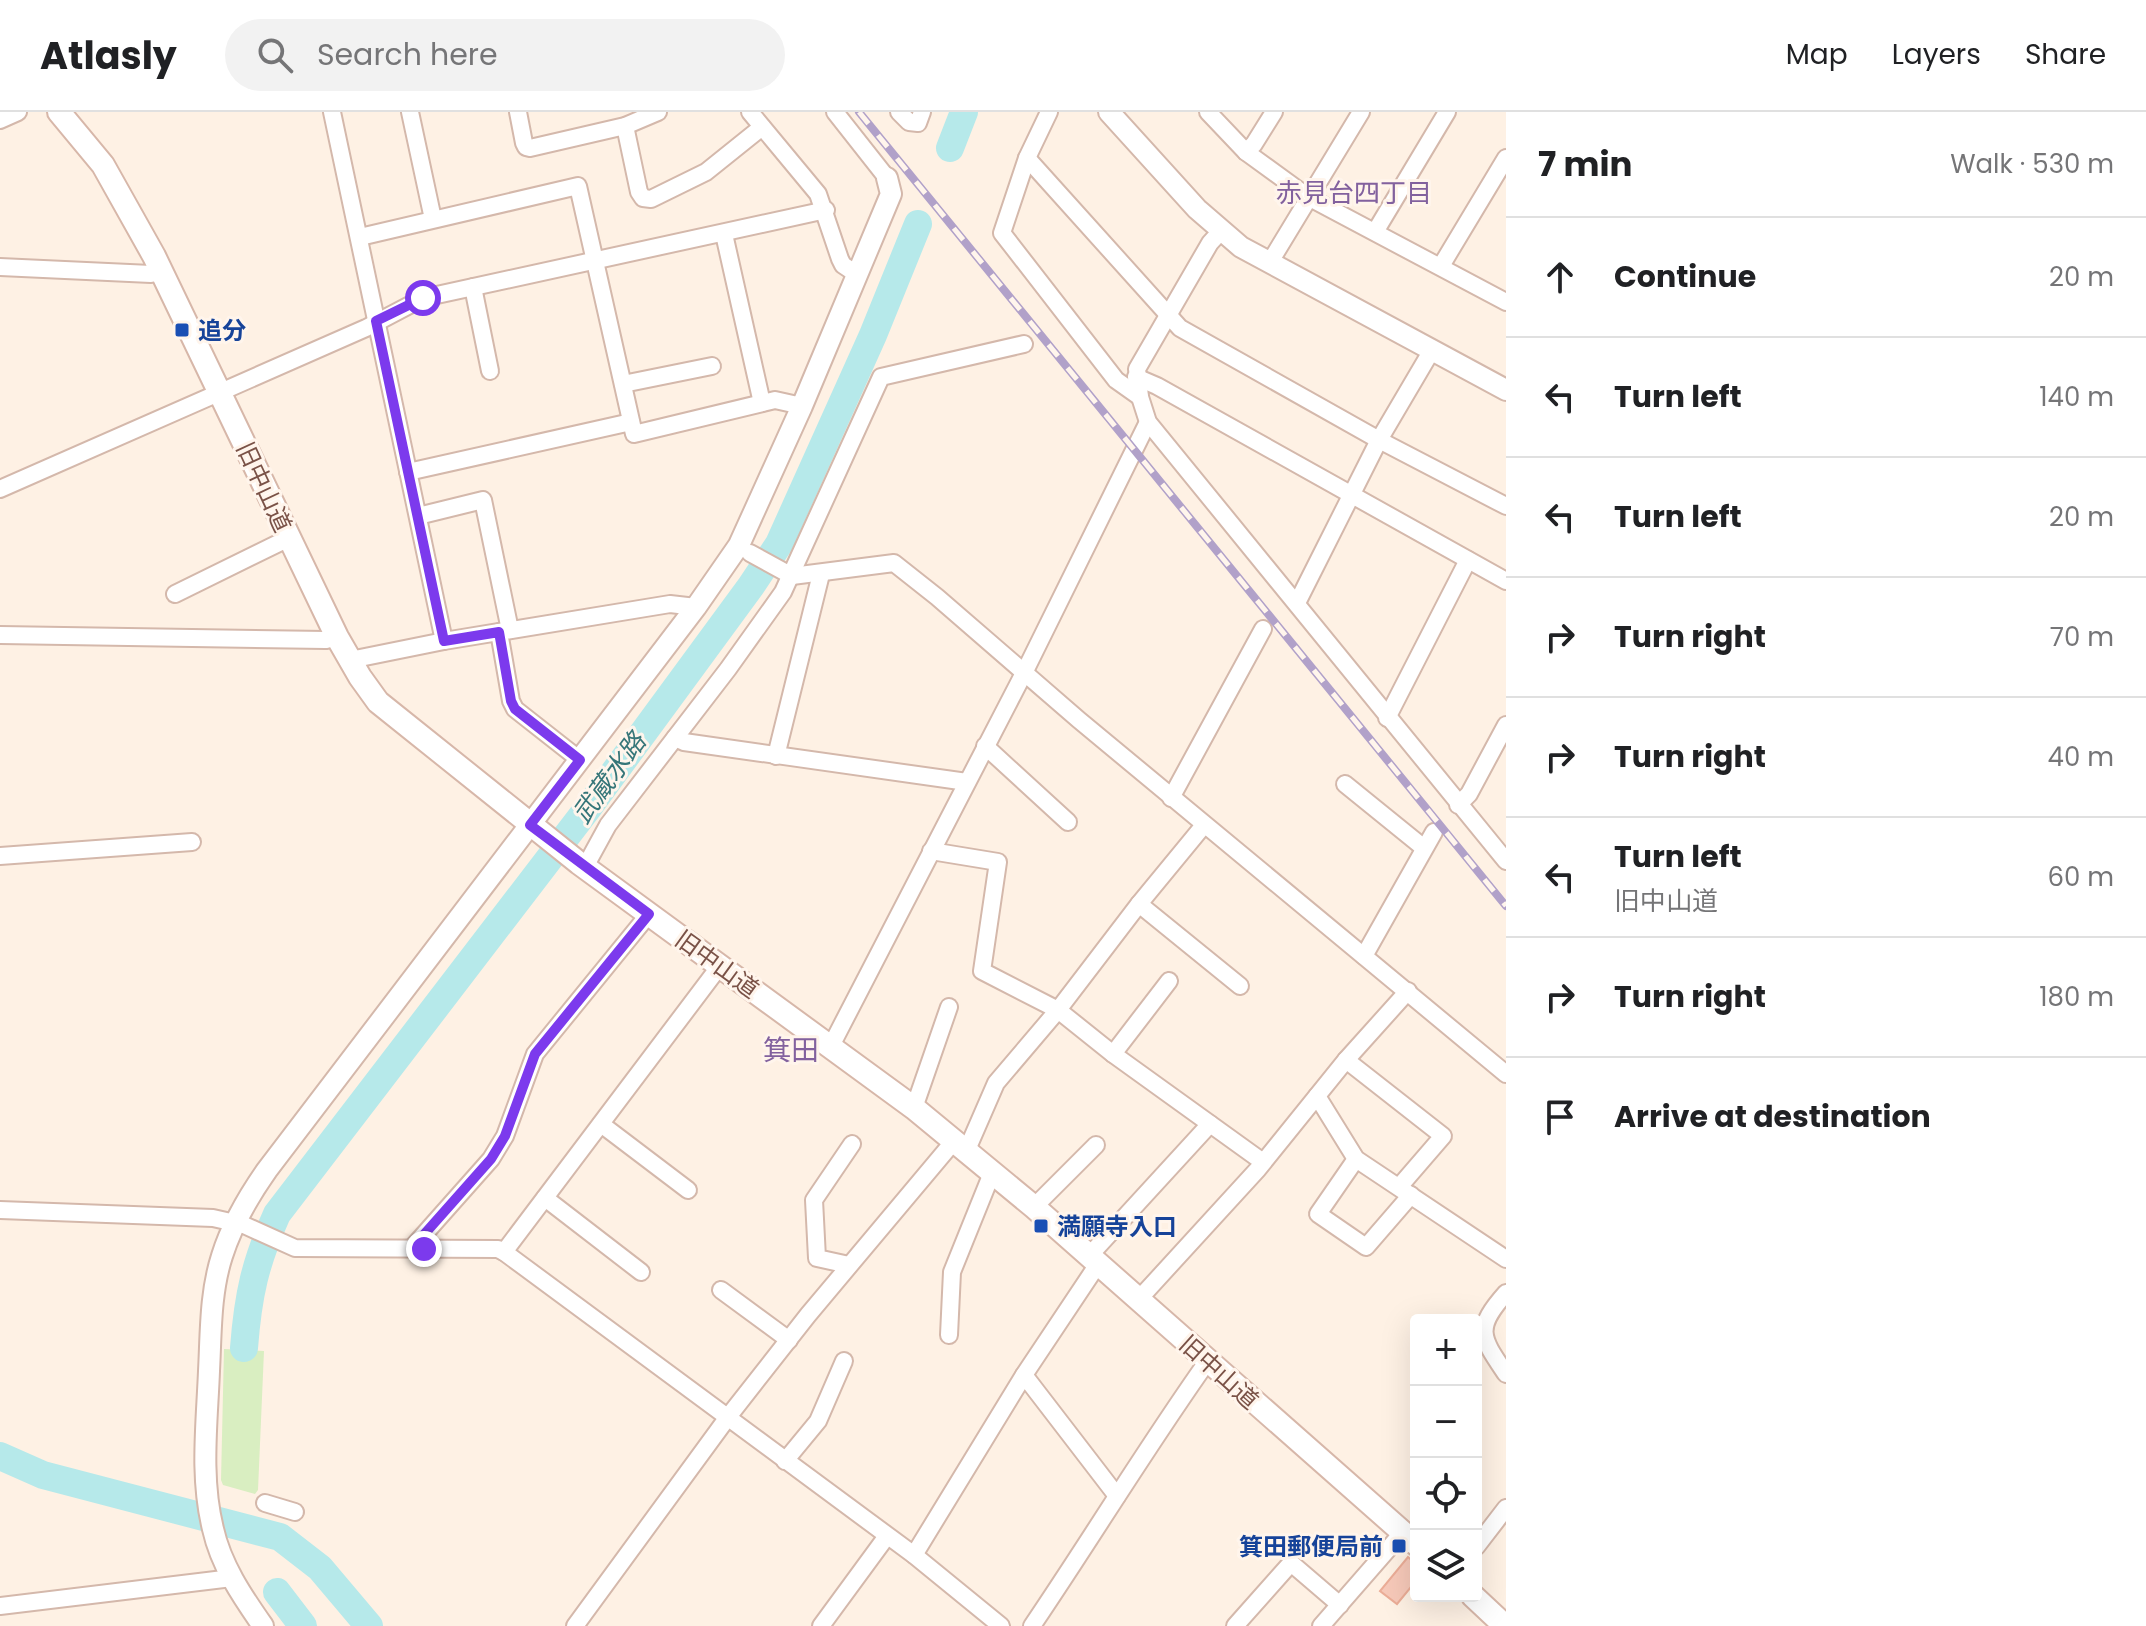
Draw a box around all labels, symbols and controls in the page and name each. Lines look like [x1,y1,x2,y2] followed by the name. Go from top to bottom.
[225,19,785,91] search box
[40,29,177,82] text: Atlasly
[253,33,297,77] icon: search
[317,33,498,76] text: Search here
[1786,35,1848,74] text: Map
[1892,35,1981,74] text: Layers
[2025,35,2106,74] text: Share
[1538,140,1632,188] text: 7 min
[1950,146,2114,182] text: Walk · 530 m
[1276,175,1432,211] district label: 赤見台四丁目
[1538,255,1582,299] icon: ahead
[1614,255,1756,298] text: Continue
[2049,259,2114,295] text: 20 m
[405,280,441,316] route start
[198,314,246,347] place label: 追分
[173,321,191,339] marker: 追分
[1538,375,1582,419] icon: left
[1614,375,1742,418] text: Turn left
[2039,379,2114,415] text: 140 m
[229,437,299,537] street label: 旧中山道
[1538,495,1582,539] icon: left
[1614,495,1742,538] text: Turn left
[2049,499,2114,535] text: 20 m
[1538,615,1582,659] icon: right
[1614,615,1766,658] text: Turn right
[2050,619,2114,655] text: 70 m
[564,724,655,831] water label: 武蔵水路
[1538,735,1582,779] icon: right
[1614,735,1766,778] text: Turn right
[2048,739,2114,775] text: 40 m
[1614,835,1742,878] text: Turn left
[1538,855,1582,899] icon: left
[2047,859,2114,895] text: 60 m
[1614,883,1718,919] text: 旧中山道
[668,922,766,1006] street label: 旧中山道
[1538,975,1582,1019] icon: right
[1614,975,1766,1018] text: Turn right
[2039,979,2114,1015] text: 180 m
[763,1031,819,1070] district label: 箕田
[1538,1095,1582,1139] icon: arrive
[1614,1095,1931,1138] text: Arrive at destination
[1057,1210,1177,1243] place label: 満願寺入口
[1032,1217,1050,1235] marker: 満願寺入口
[406,1231,442,1267] route end
[1410,1314,1482,1602] map controls
[1410,1314,1482,1386] button: +
[1172,1328,1266,1416] street label: 旧中山道
[1410,1386,1482,1458] button: −
[1410,1458,1482,1530] button: locate
[1239,1530,1383,1563] place label: 箕田郵便局前
[1410,1530,1482,1602] button: layers
[1390,1537,1408,1555] marker: 箕田郵便局前

